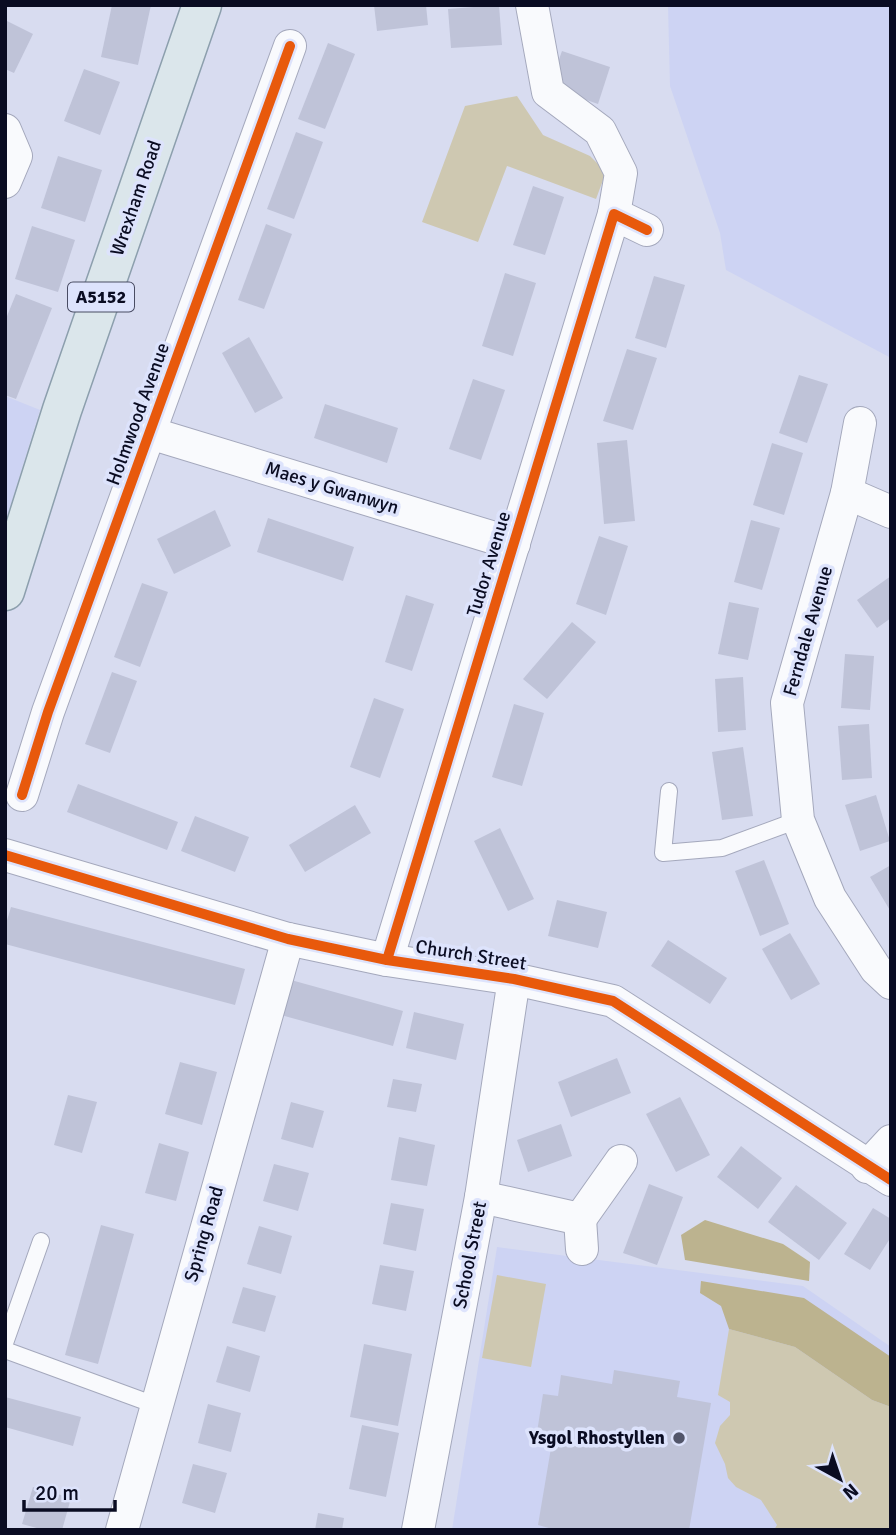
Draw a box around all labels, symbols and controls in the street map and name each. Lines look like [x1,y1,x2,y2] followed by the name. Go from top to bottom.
[105,137,167,259] street label: Wrexham Road
[68,282,134,312] road number: A5152
[101,339,175,489] street label: Holmwood Avenue
[262,456,402,520] street label: Maes y Gwanwyn
[462,508,516,620] street label: Tudor Avenue
[778,563,838,699] street label: Ferndale Avenue
[414,934,528,976] street label: Church Street
[179,1183,229,1285] street label: Spring Road
[448,1199,492,1311] street label: School Street
[528,1426,665,1450] place label: Ysgol Rhostyllen
[671,1430,687,1446] marker: Ysgol Rhostyllen
[805,1444,875,1514] north arrow
[24,1468,116,1512] scale bar
[838,1478,863,1505] text: N
[35,1480,79,1506] text: 20 m

